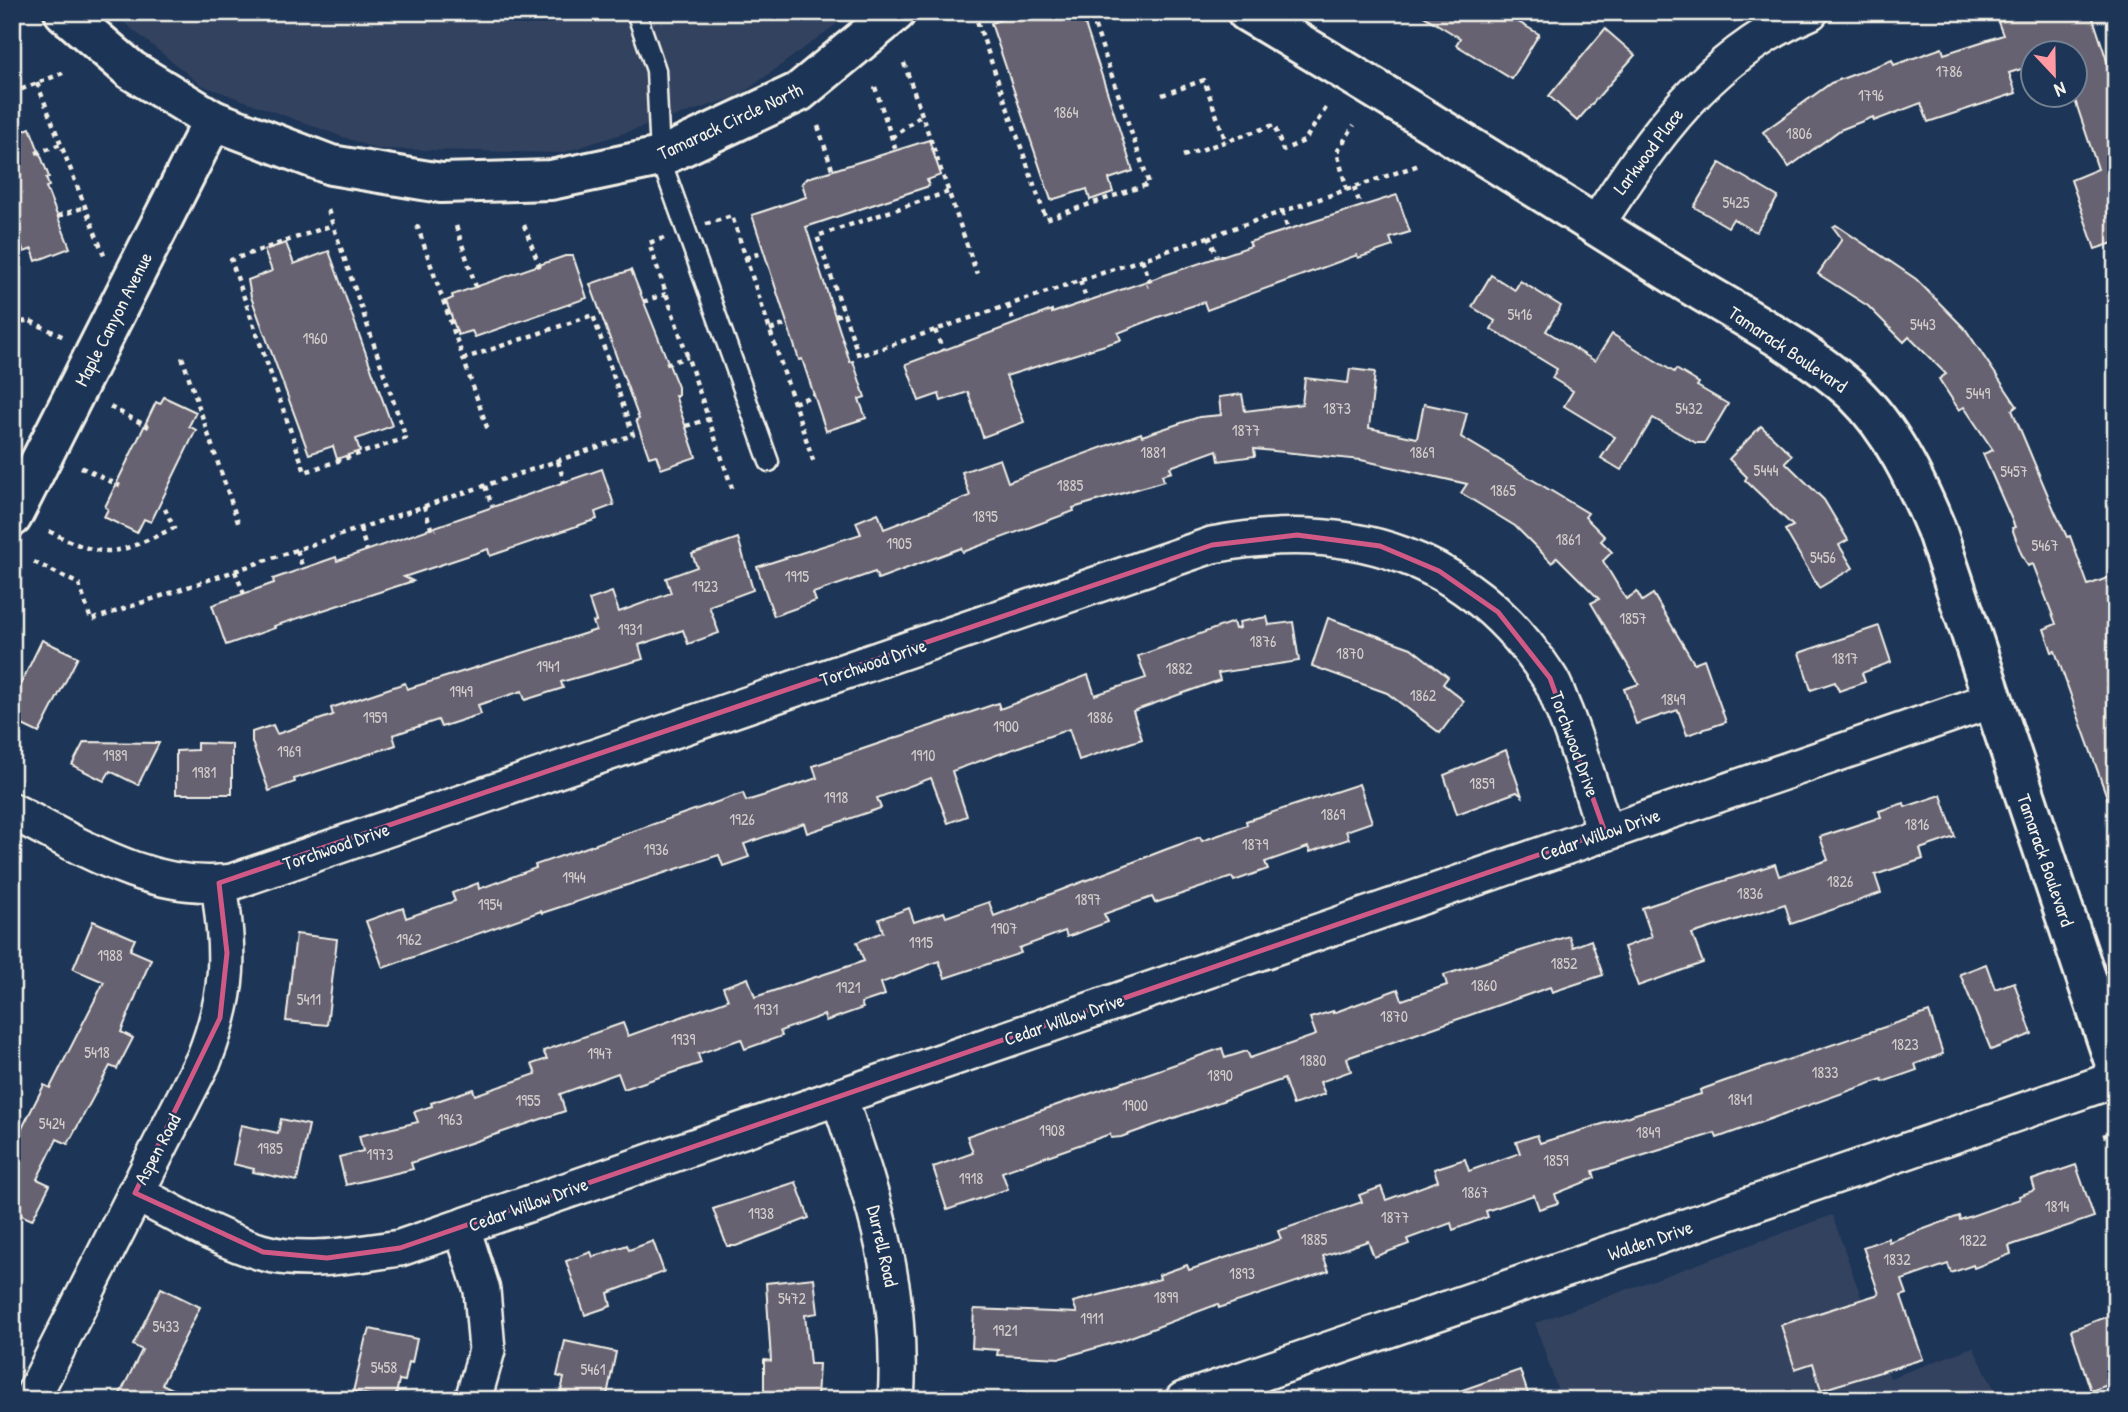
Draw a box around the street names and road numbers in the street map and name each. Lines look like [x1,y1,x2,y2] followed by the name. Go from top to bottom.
[653,76,807,166] street label: Tamarack Circle North
[1607,102,1689,200] street label: Larkwood Place
[68,247,158,390] street label: Maple Canyon Avenue
[1723,300,1853,399] street label: Tamarack Boulevard
[816,632,930,692] street label: Torchwood Drive
[1544,687,1606,801] street label: Torchwood Drive
[2011,790,2081,930] street label: Tamarack Boulevard
[1537,801,1664,867] street label: Cedar Willow Drive
[279,816,393,876] street label: Torchwood Drive
[1001,986,1128,1052] street label: Cedar Willow Drive
[128,1109,187,1189] street label: Aspen Road
[465,1170,592,1238] street label: Cedar Willow Drive
[861,1203,905,1290] street label: Durrell Road
[1604,1213,1696,1267] street label: Walden Drive

